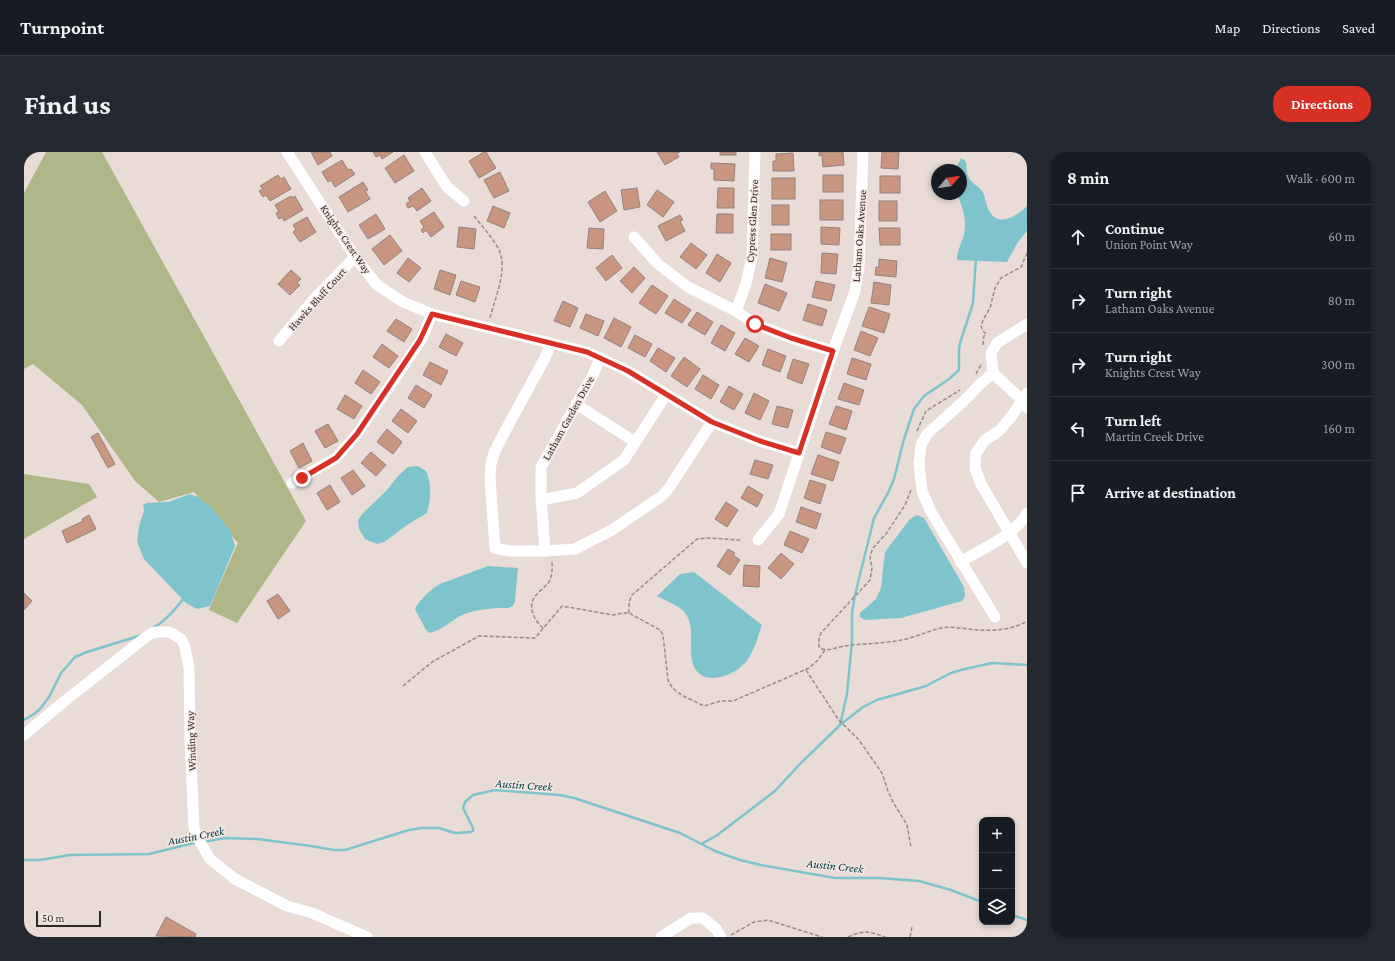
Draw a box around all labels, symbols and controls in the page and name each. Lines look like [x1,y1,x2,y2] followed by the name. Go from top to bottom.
[20,17,104,38] text: Turnpoint
[1215,20,1240,36] text: Map
[1262,20,1320,36] text: Directions
[1342,20,1375,36] text: Saved
[1273,86,1371,122] button: Directions
[24,89,111,120] text: Find us
[931,164,967,200] north arrow
[1067,169,1109,188] text: 8 min
[1286,171,1355,186] text: Walk · 600 m
[744,179,761,263] street label: Cypress Glen Drive
[850,189,868,283] street label: Latham Oaks Avenue
[318,202,374,277] street label: Knights Crest Way
[1105,221,1164,237] text: Continue
[1067,226,1089,248] icon: ahead
[1328,229,1355,244] text: 60 m
[1105,237,1193,252] text: Union Point Way
[286,265,349,333] street label: Hawks Bluff Court
[1105,285,1172,301] text: Turn right
[1067,290,1089,312] icon: right
[1328,293,1355,308] text: 80 m
[1105,301,1214,316] text: Latham Oaks Avenue
[746,315,764,333] route start
[1105,349,1172,365] text: Turn right
[1067,354,1089,376] icon: right
[1321,357,1355,372] text: 300 m
[1105,365,1201,380] text: Knights Crest Way
[540,374,596,462] street label: Latham Garden Drive
[1105,413,1161,429] text: Turn left
[1067,418,1089,440] icon: left
[1324,421,1355,436] text: 160 m
[1105,429,1204,444] text: Martin Creek Drive
[293,469,311,487] route end
[1067,482,1089,504] icon: arrive
[1105,485,1236,501] text: Arrive at destination
[184,710,199,771] street label: Winding Way
[494,776,554,794] water label: Austin Creek
[979,817,1015,925] map controls
[979,817,1015,853] button: +
[166,824,226,848] water label: Austin Creek
[979,853,1015,889] button: −
[805,856,865,876] water label: Austin Creek
[979,889,1015,925] button: layers
[36,909,101,928] scale bar
[42,912,64,924] text: 50 m

